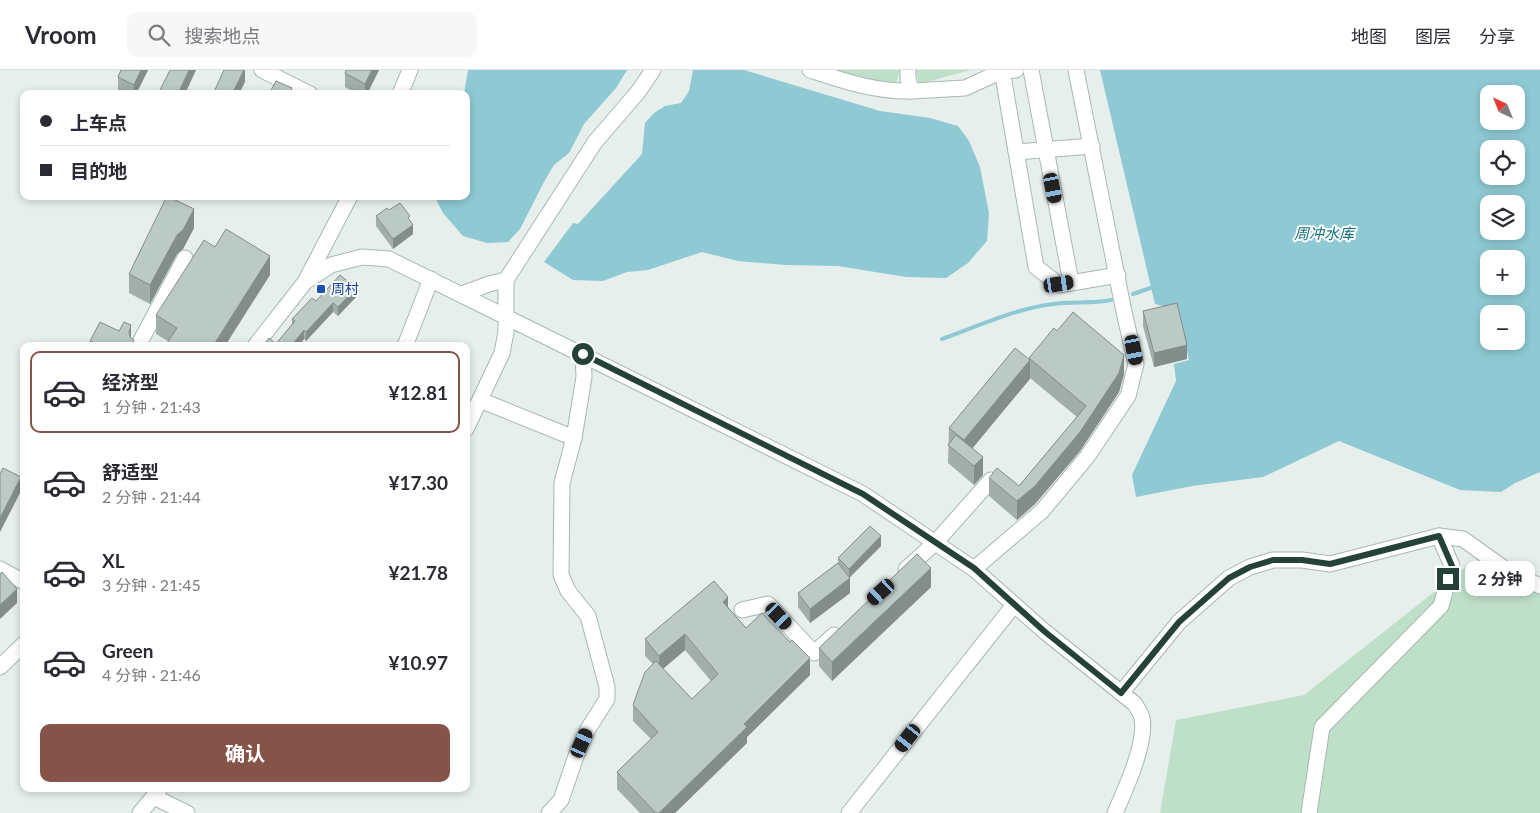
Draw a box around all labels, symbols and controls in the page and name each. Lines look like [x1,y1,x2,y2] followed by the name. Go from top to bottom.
[127,12,477,57] search box
[25,20,97,49] text: Vroom
[145,21,173,49] icon: search
[185,24,261,47] text: 搜索地点
[1351,25,1387,47] text: 地图
[1415,25,1451,47] text: 图层
[1479,25,1515,47] text: 分享
[1480,85,1525,130] north arrow
[1480,85,1525,350] map controls
[70,111,127,134] text: 上车点
[1480,140,1525,185] button: locate
[70,159,127,182] text: 目的地
[1042,172,1063,204] car
[1480,195,1525,240] button: layers
[1294,224,1357,242] water label: 周冲水库
[1480,250,1525,295] button: +
[1043,274,1074,294] car
[331,280,359,297] place label: 周村
[315,283,327,295] marker: 周村
[1480,305,1525,350] button: −
[1123,334,1144,366] car
[572,343,594,365] route start
[42,370,87,415] icon: car
[102,370,159,393] text: 经济型
[388,381,448,404] text: ¥12.81
[102,397,201,416] text: 1 分钟 · 21:43
[42,460,87,505] icon: car
[102,460,159,483] text: 舒适型
[388,471,448,494] text: ¥17.30
[102,487,201,506] text: 2 分钟 · 21:44
[102,549,125,572] text: XL
[42,550,87,595] icon: car
[388,561,448,584] text: ¥21.78
[1466,562,1536,596] callout: 2 分钟
[1437,568,1459,590] route end
[1477,569,1523,588] text: 2 分钟
[102,575,201,594] text: 3 分钟 · 21:45
[864,576,897,608] car
[763,600,794,632] car
[102,639,153,662] text: Green
[42,640,87,685] icon: car
[388,651,448,674] text: ¥10.97
[102,665,201,684] text: 4 分钟 · 21:46
[892,722,923,754] car
[40,724,450,782] button: 确认
[569,726,594,760] car

